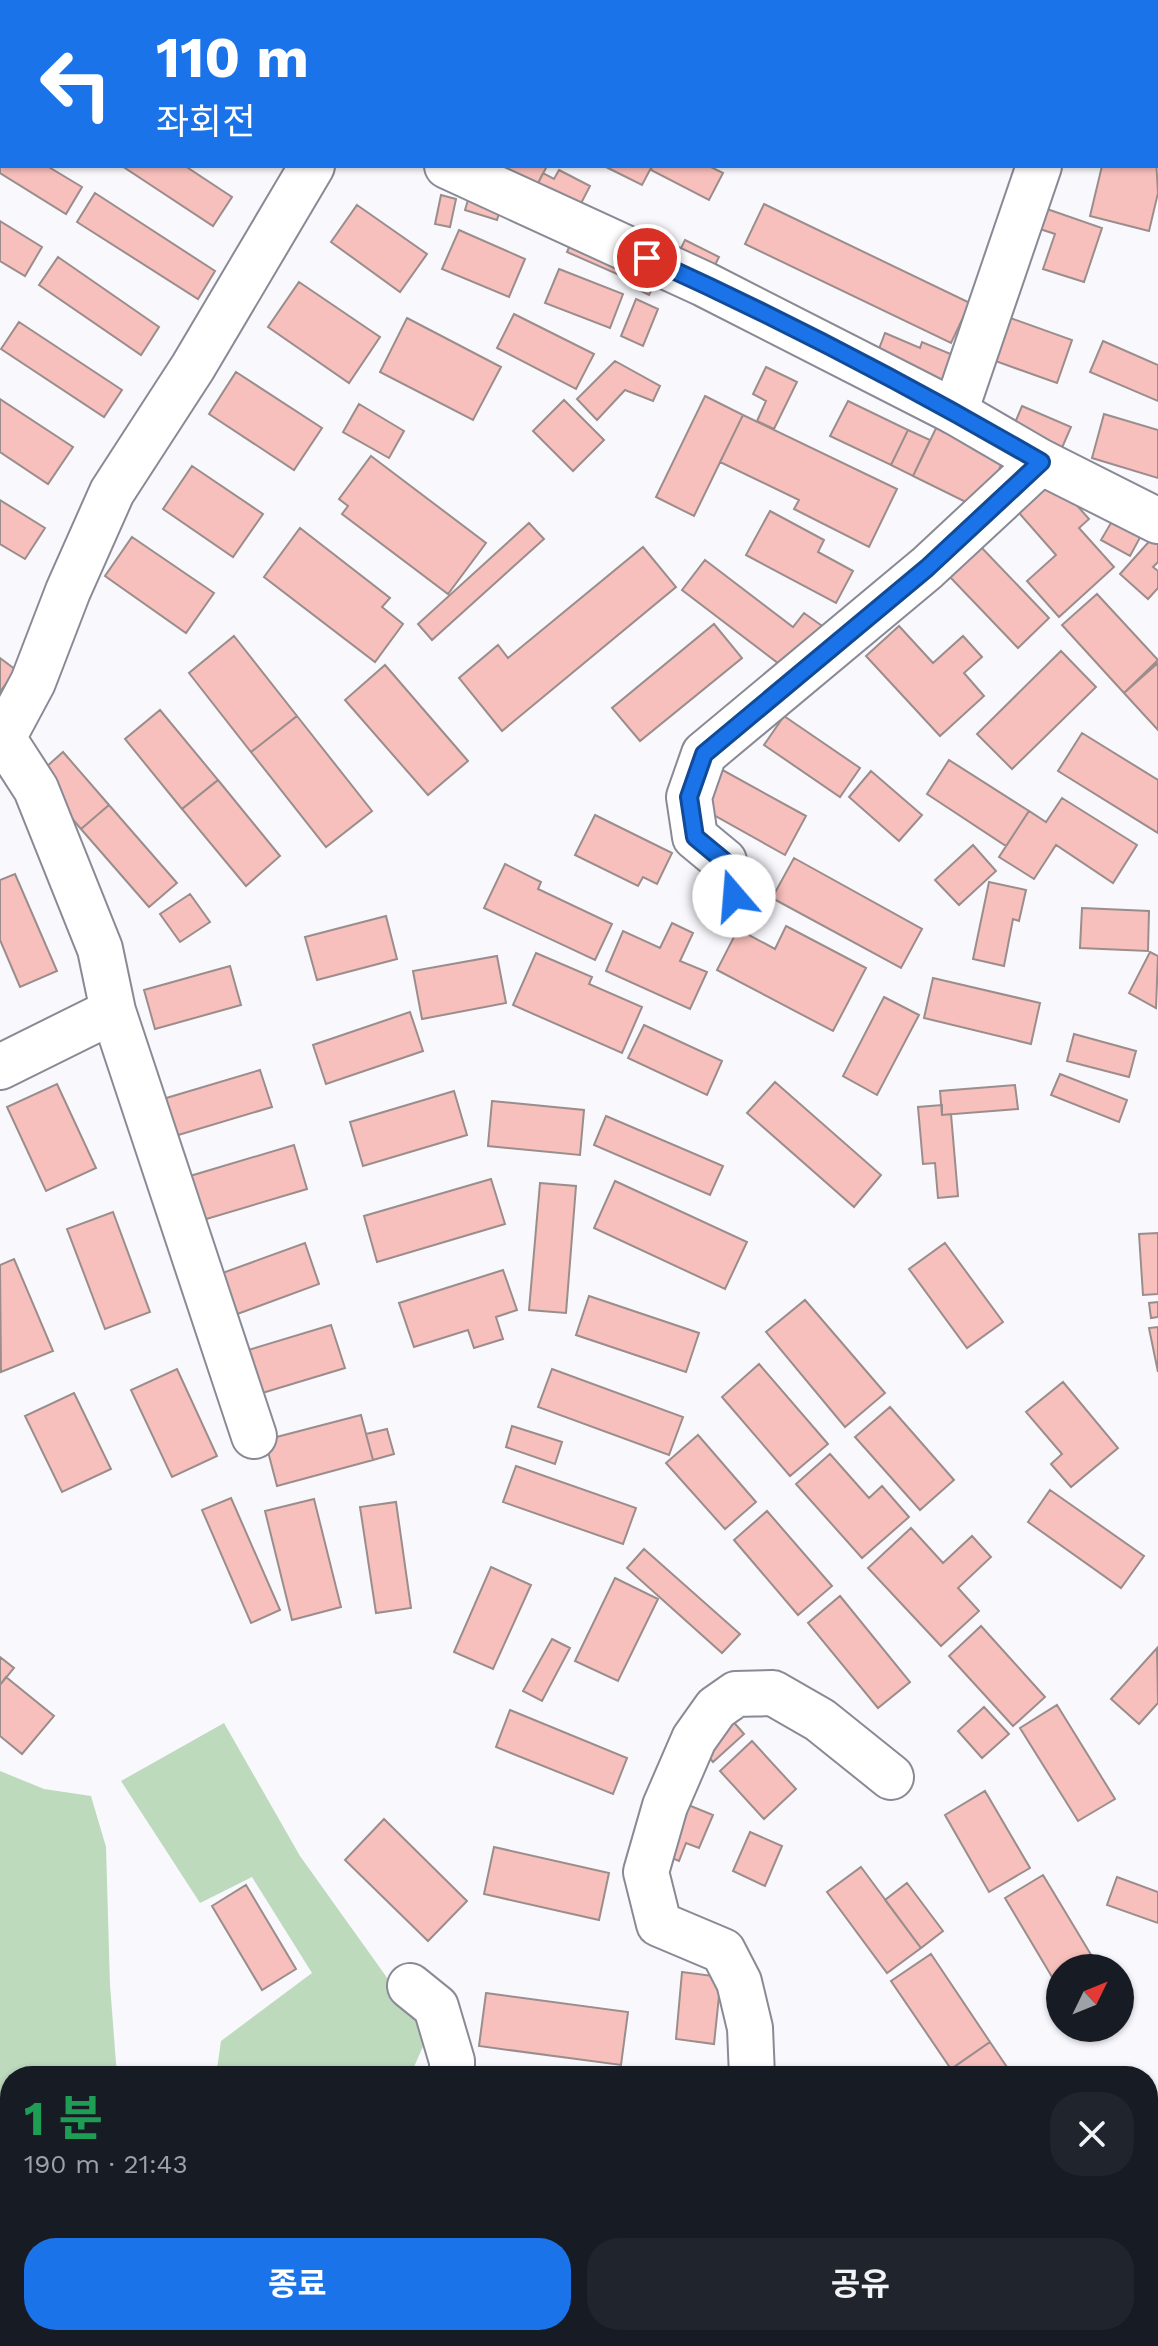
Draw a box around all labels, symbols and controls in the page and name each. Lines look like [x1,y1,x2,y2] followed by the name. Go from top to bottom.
[156,25,309,91] text: 110 m
[24,32,128,136] icon: left
[156,101,255,143] text: 좌회전
[613,224,681,292] pin
[625,236,669,280] icon: arrive
[692,854,776,938] position arrow
[1046,1954,1134,2042] north arrow
[1046,1954,1134,2042] map controls
[24,2090,103,2147] text: 1 분
[1050,2092,1134,2176] button: close
[24,2149,188,2179] text: 190 m · 21:43
[24,2238,571,2330] button: 종료
[587,2238,1134,2330] button: 공유

